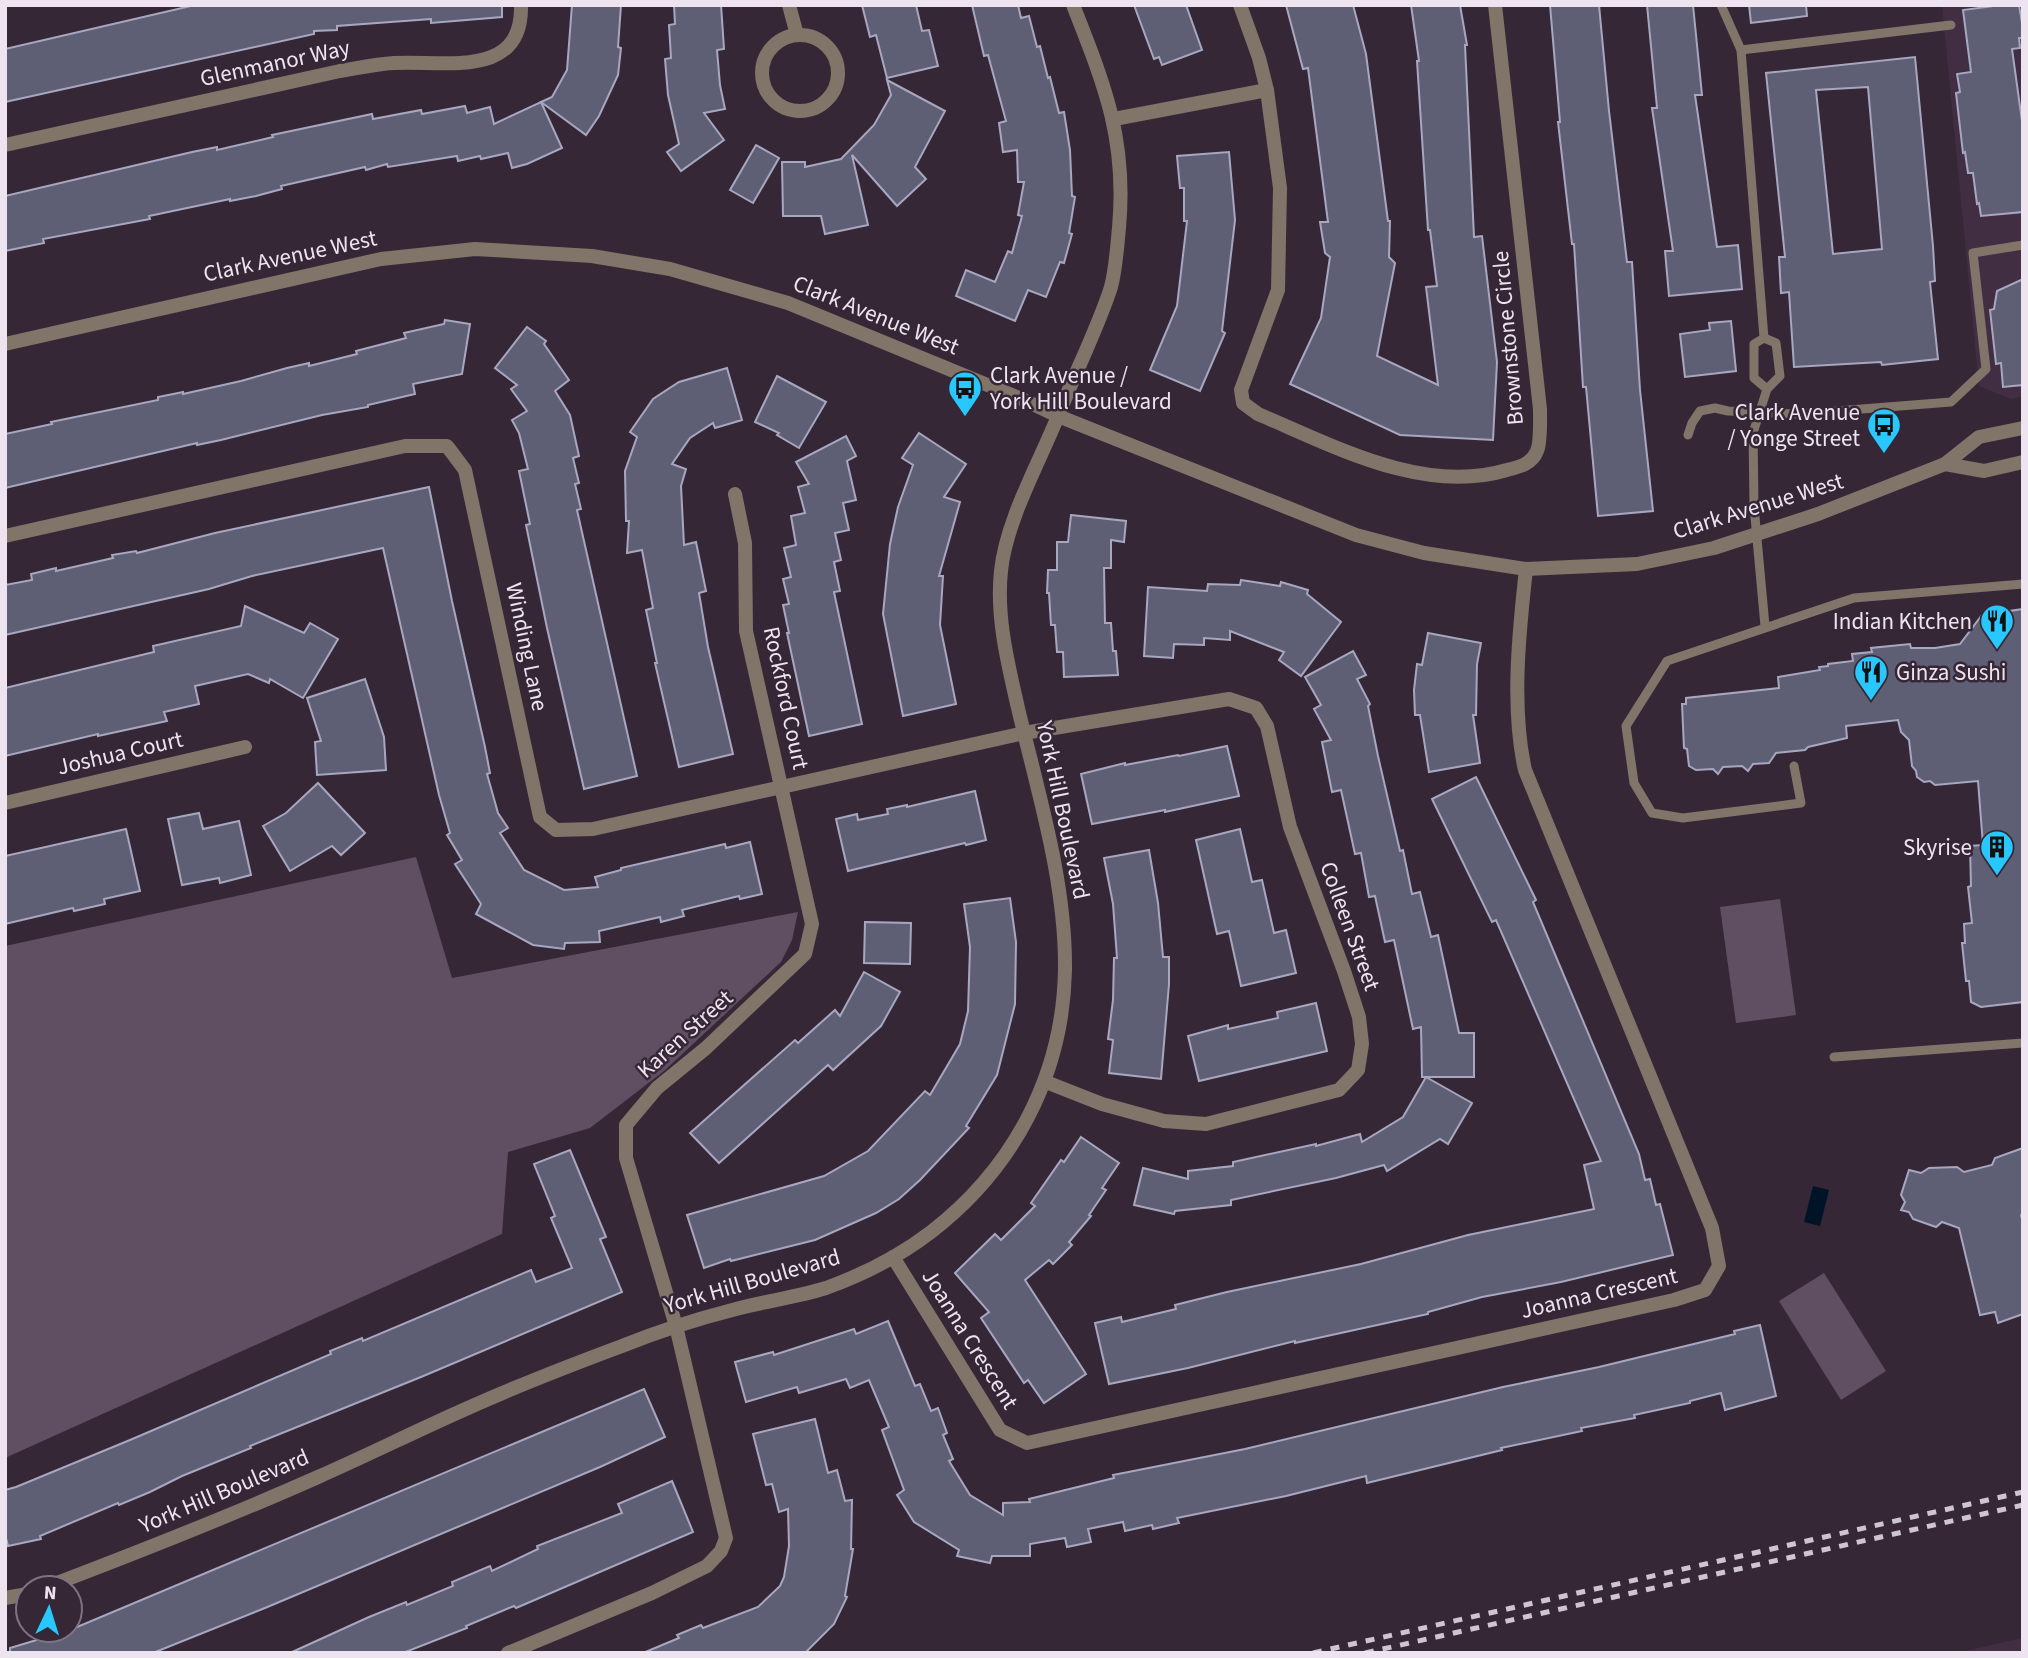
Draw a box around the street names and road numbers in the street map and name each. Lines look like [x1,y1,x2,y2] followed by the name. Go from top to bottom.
[197,31,353,95] street label: Glenmanor Way
[200,221,380,290] street label: Clark Avenue West
[1484,250,1532,426] street label: Brownstone Circle
[788,267,964,363] street label: Clark Avenue West
[1669,464,1847,548] street label: Clark Avenue West
[497,580,557,714] street label: Winding Lane
[755,624,817,773] street label: Rockford Court
[1028,717,1098,902] street label: York Hill Boulevard
[54,722,186,783] street label: Joshua Court
[1311,857,1389,995] street label: Colleen Street
[630,982,740,1086] street label: Karen Street
[659,1240,844,1322] street label: York Hill Boulevard
[1517,1259,1681,1327] street label: Joanna Crescent
[914,1262,1026,1416] street label: Joanna Crescent
[133,1440,314,1542] street label: York Hill Boulevard

